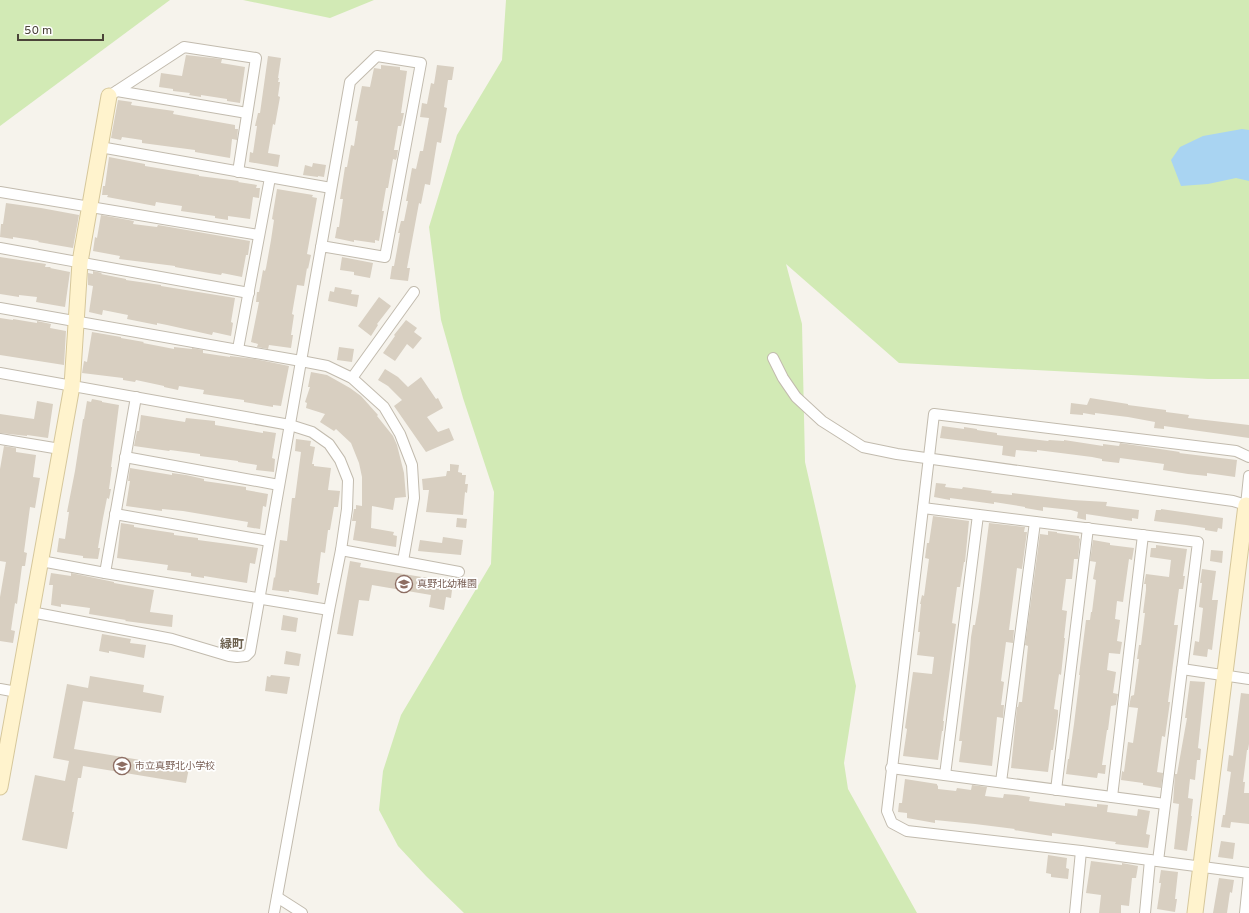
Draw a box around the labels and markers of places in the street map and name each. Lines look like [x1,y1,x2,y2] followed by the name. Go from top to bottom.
[394,574,414,594] school or university icon: 真野北幼稚園
[417,578,477,591] place label: 真野北幼稚園
[112,756,132,776] school or university icon: 市立真野北小学校
[135,760,215,773] place label: 市立真野北小学校

